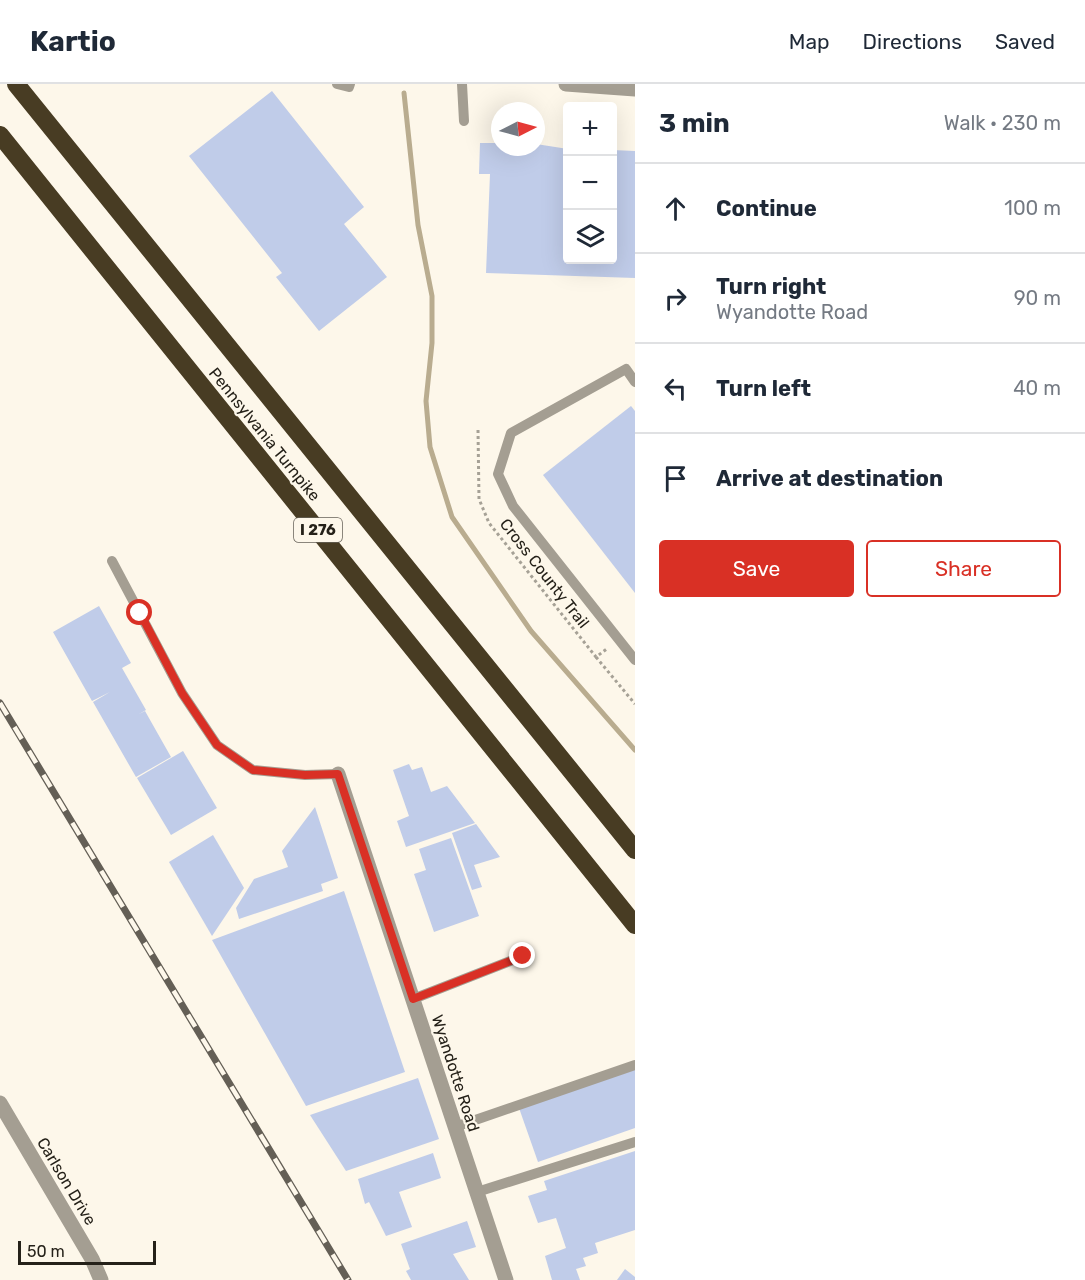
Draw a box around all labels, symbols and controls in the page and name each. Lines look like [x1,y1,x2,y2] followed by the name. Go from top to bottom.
[30,25,116,58] text: Kartio
[789,29,830,54] text: Map
[863,29,962,54] text: Directions
[995,29,1055,54] text: Saved
[491,102,545,156] north arrow
[563,102,617,264] map controls
[563,102,617,156] button: +
[659,108,730,139] text: 3 min
[944,111,1061,135] text: Walk · 230 m
[563,156,617,210] button: −
[659,192,692,225] icon: ahead
[716,195,817,222] text: Continue
[1004,196,1061,220] text: 100 m
[563,210,617,264] button: layers
[716,273,826,300] text: Turn right
[659,282,692,315] icon: right
[1014,286,1061,310] text: 90 m
[716,300,868,324] text: Wyandotte Road
[205,364,324,505] street label: Pennsylvania Turnpike
[659,372,692,405] icon: left
[716,375,811,402] text: Turn left
[1013,376,1061,400] text: 40 m
[659,462,692,495] icon: arrive
[716,465,943,492] text: Arrive at destination
[496,515,593,632] street label: Cross County Trail
[294,518,342,542] road number: I 276
[659,540,854,597] button: Save
[866,540,1061,597] button: Share
[126,599,152,625] route start
[509,942,535,968] route end
[428,1012,483,1134] street label: Wyandotte Road
[33,1134,100,1229] street label: Carlson Drive
[18,1238,156,1266] scale bar
[27,1242,65,1261] text: 50 m

